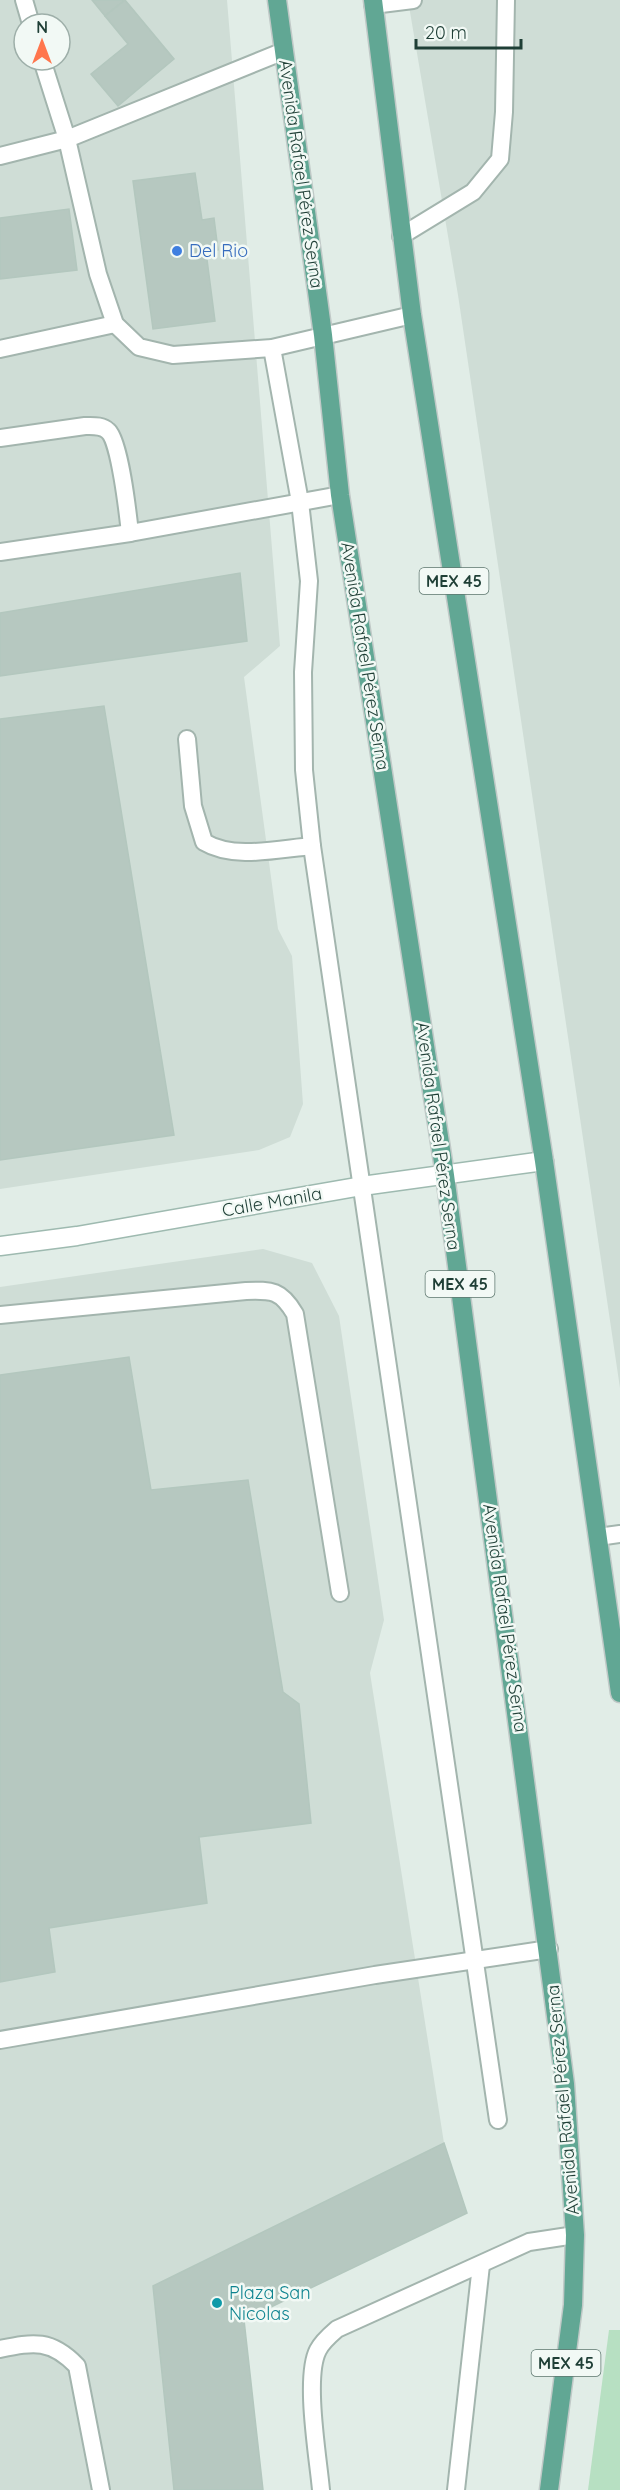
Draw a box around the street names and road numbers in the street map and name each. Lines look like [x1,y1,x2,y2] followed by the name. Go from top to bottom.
[274,58,329,290] street label: Avenida Rafael Pérez Serna
[336,540,395,772] street label: Avenida Rafael Pérez Serna
[420,568,488,594] road number: MEX 45
[411,1020,466,1252] street label: Avenida Rafael Pérez Serna
[220,1181,324,1222] street label: Calle Manila
[426,1271,494,1297] road number: MEX 45
[478,1502,533,1734] street label: Avenida Rafael Pérez Serna
[541,1984,584,2216] street label: Avenida Rafael Pérez Serna
[532,2350,600,2376] road number: MEX 45

